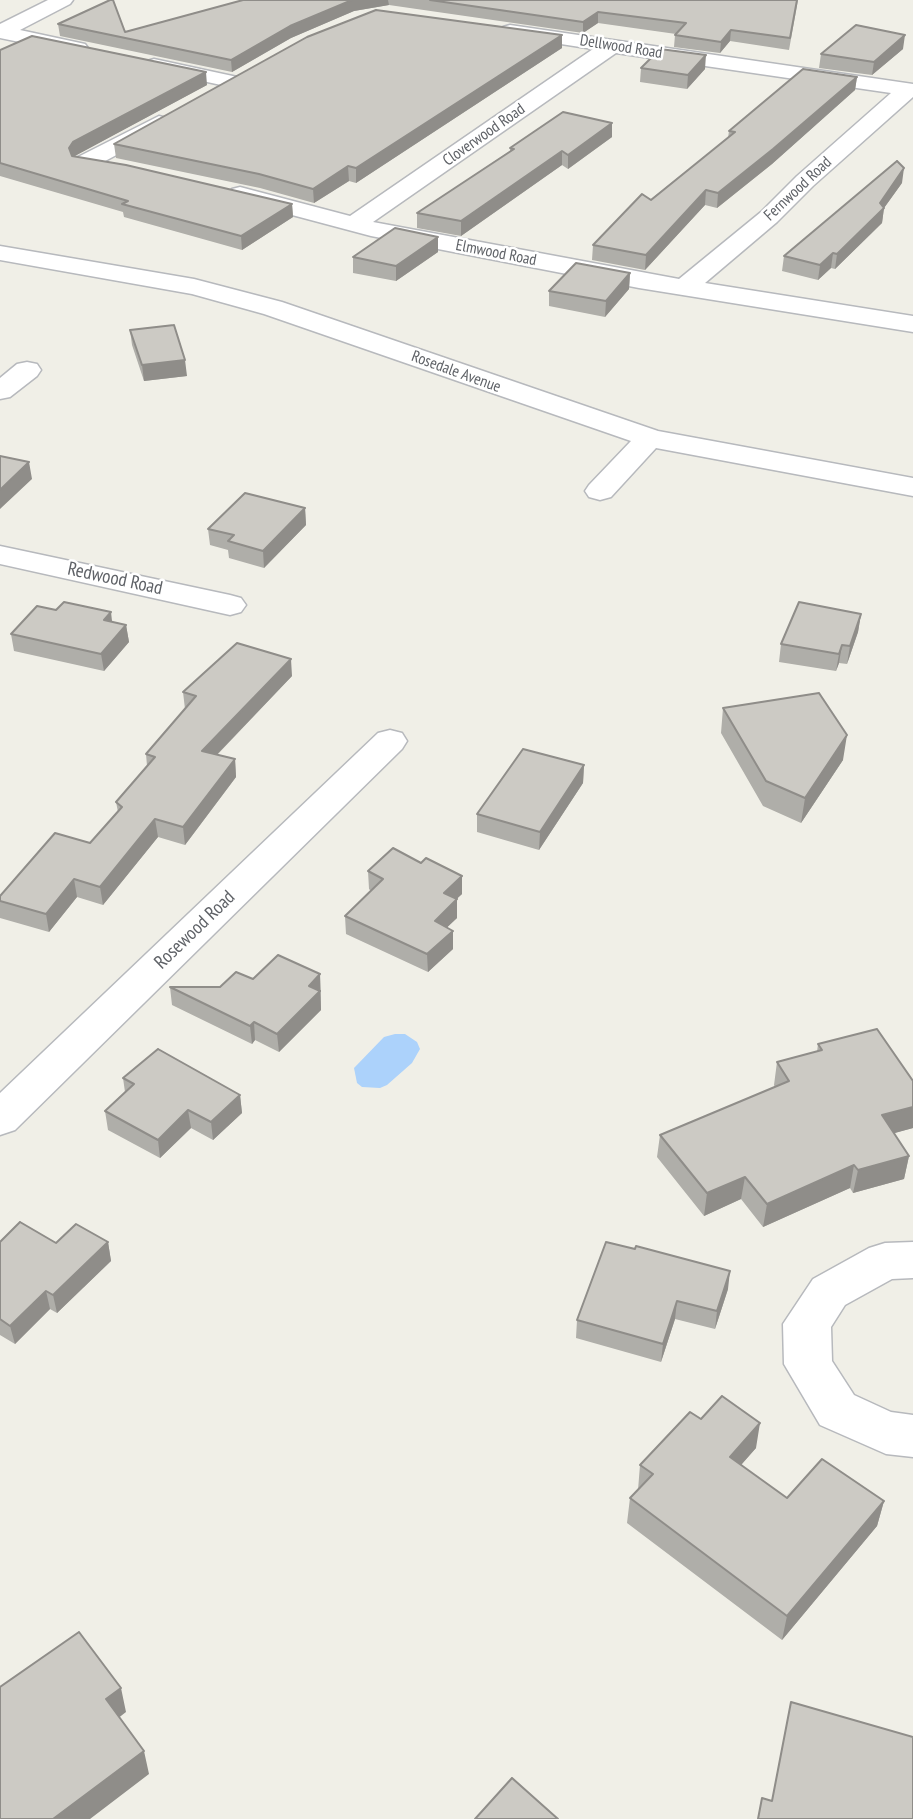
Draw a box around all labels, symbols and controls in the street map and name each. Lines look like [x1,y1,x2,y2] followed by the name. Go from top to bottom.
[578,31,664,63] street label: Dellwood Road
[439,100,529,170] street label: Cloverwood Road
[760,153,836,225] street label: Fernwood Road
[454,236,538,270] street label: Elmwood Road
[409,347,503,397] street label: Rosedale Avenue
[65,558,165,600] street label: Redwood Road
[150,886,240,974] street label: Rosewood Road

